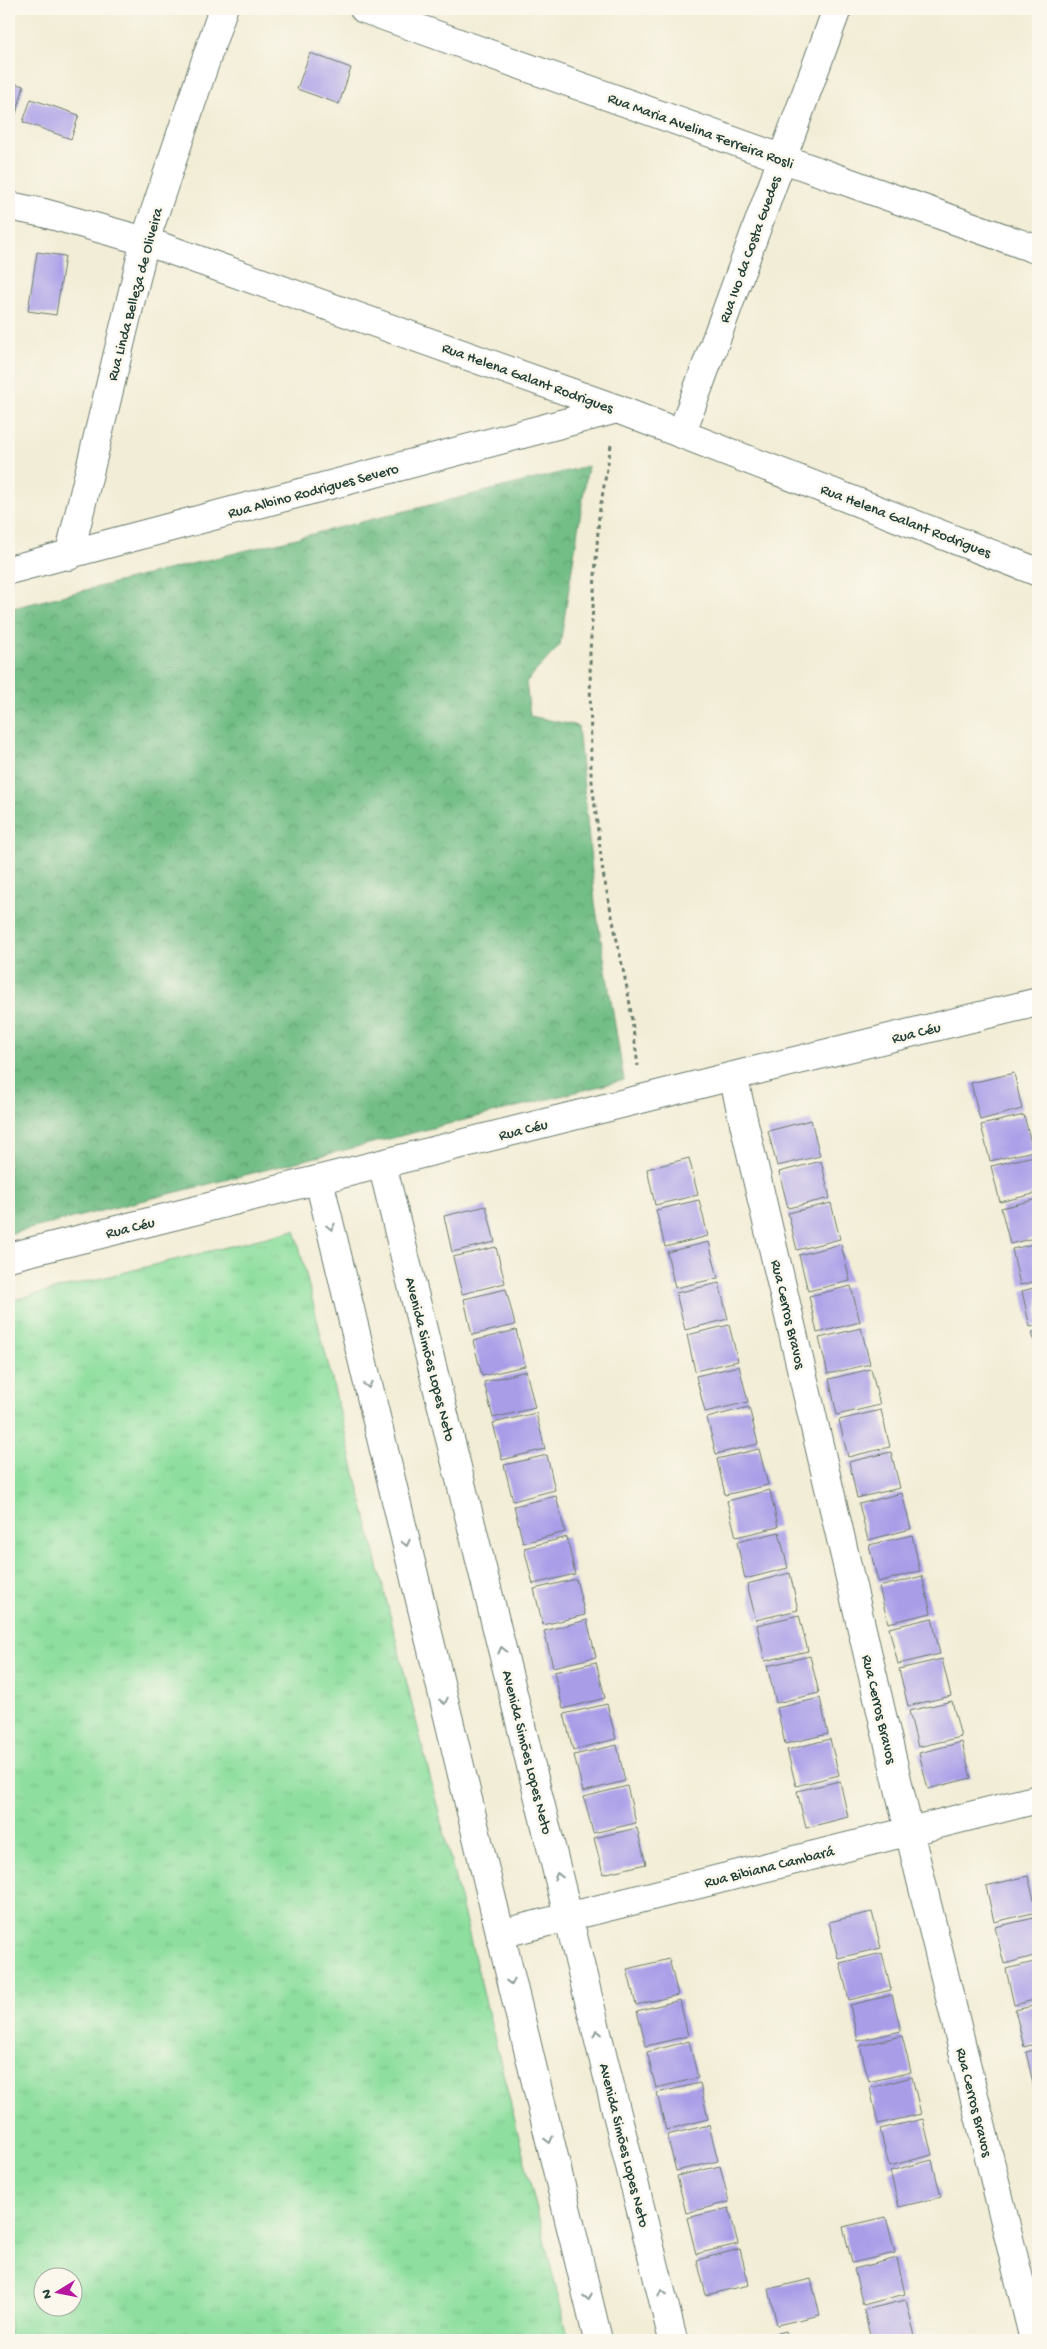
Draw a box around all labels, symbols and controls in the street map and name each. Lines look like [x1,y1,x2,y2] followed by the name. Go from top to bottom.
[605,90,796,174] street label: Rua Maria Avelina Ferreira Rosli
[716,173,786,325] street label: Rua Ivo da Costa Guedes
[104,205,168,383] street label: Rua Linda Belleza de Oliveira
[439,339,616,418] street label: Rua Helena Galant Rodrigues
[226,460,401,523] street label: Rua Albino Rodrigues Severo
[817,481,994,563] street label: Rua Helena Galant Rodrigues
[890,1019,943,1049] street label: Rua Céu
[497,1116,550,1146] street label: Rua Céu
[104,1214,157,1244] street label: Rua Céu
[325,1223,336,1232] one-way arrow
[766,1258,808,1371] street label: Rua Cerros Bravos
[400,1275,458,1444] street label: Avenida Simões Lopes Neto
[363,1381,373,1389] one-way arrow
[400,1539,411,1548] one-way arrow
[498,1646,508,1654] one-way arrow
[857,1653,899,1766] street label: Rua Cerros Bravos
[497,1668,555,1837] street label: Avenida Simões Lopes Neto
[438,1697,449,1706] one-way arrow
[703,1843,837,1893] street label: Rua Bibiana Cambará
[553,1871,564,1880] one-way arrow
[505,1977,516,1986] one-way arrow
[592,2029,603,2038] one-way arrow
[951,2046,995,2159] street label: Rua Cerros Bravos
[594,2061,652,2230] street label: Avenida Simões Lopes Neto
[543,2135,554,2144] one-way arrow
[32,2266,82,2316] north arrow
[38,2288,57,2300] text: N
[657,2289,667,2297] one-way arrow
[582,2293,593,2302] one-way arrow

